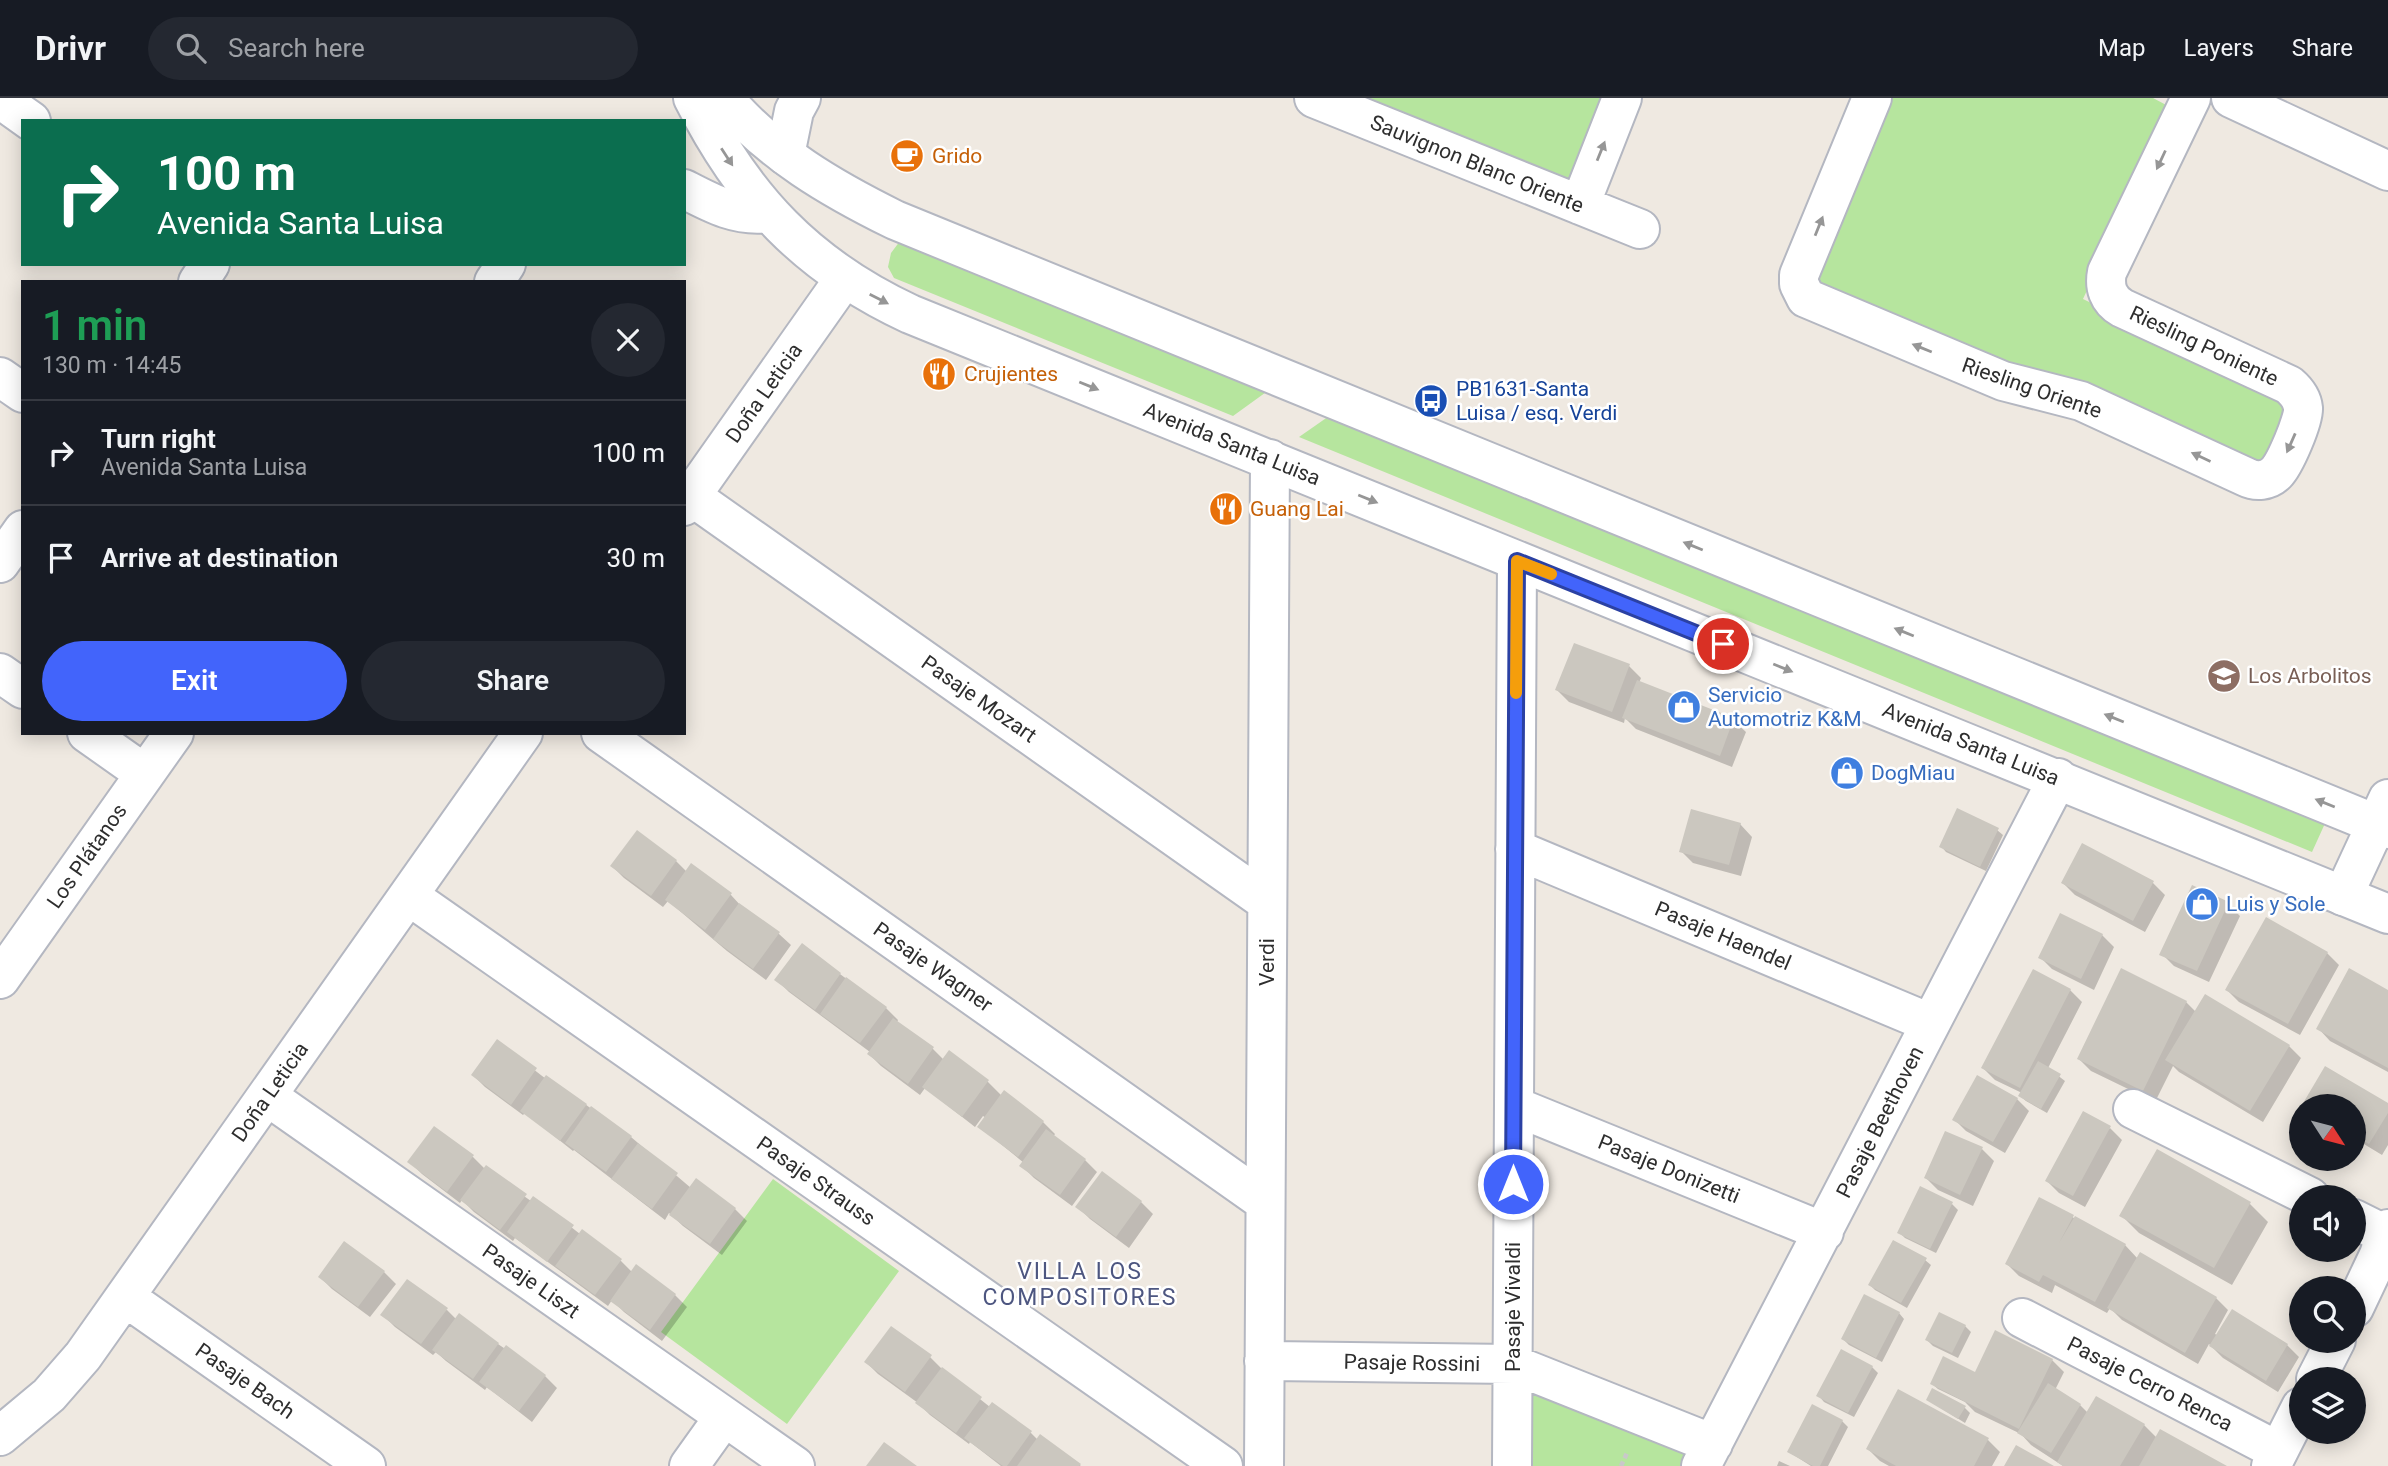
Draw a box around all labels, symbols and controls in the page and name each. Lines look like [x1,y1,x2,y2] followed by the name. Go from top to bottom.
[148,17,638,80] search box
[35,29,106,68] text: Drivr
[172,29,210,67] icon: search
[228,33,365,63] text: Search here
[2098,34,2146,62] text: Map
[2184,34,2254,62] text: Layers
[2292,34,2353,62] text: Share
[1367,110,1587,218] street label: Sauvignon Blanc Oriente
[888,137,926,175] cafe icon: Grido
[1595,141,1606,162] one-way arrow
[932,144,982,168] place label: Grido
[157,145,296,202] text: 100 m
[42,147,133,238] icon: right
[720,148,733,167] one-way arrow
[2155,150,2167,170] one-way arrow
[157,204,444,242] text: Avenida Santa Luisa
[1814,216,1825,237] one-way arrow
[869,294,889,305] one-way arrow
[42,301,147,350] text: 1 min
[2126,301,2282,391] street label: Riesling Poniente
[591,303,665,377] button: close
[721,339,807,447] street label: Doña Leticia
[1911,342,1932,353] one-way arrow
[42,352,181,379] text: 130 m · 14:45
[1959,353,2105,423] street label: Riesling Oriente
[920,355,958,393] restaurant icon: Crujientes
[964,362,1058,386] place label: Crujientes
[1456,377,1617,425] place label: PB1631-Santa Luisa / esq. Verdi
[1079,381,1100,392] one-way arrow
[1412,382,1450,420] bus stop icon: PB1631-Santa Luisa / esq. Verdi
[1140,398,1324,490] street label: Avenida Santa Luisa
[101,424,216,454] text: Turn right
[2285,433,2297,453] one-way arrow
[42,434,80,472] icon: right
[592,438,665,468] text: 100 m
[2191,451,2212,462] one-way arrow
[101,454,307,481] text: Avenida Santa Luisa
[1207,490,1245,528] restaurant icon: Guang Lai
[1358,494,1379,505] one-way arrow
[1250,497,1344,521] place label: Guang Lai
[42,539,80,577] icon: arrive
[1682,540,1703,551] one-way arrow
[101,543,338,573] text: Arrive at destination
[607,543,665,573] text: 30 m
[1693,614,1753,674] pin
[1704,625,1742,663] icon: arrive
[1893,626,1914,637] one-way arrow
[42,641,347,721] button: Exit
[361,641,665,721] button: Share
[917,651,1041,748] street label: Pasaje Mozart
[2205,657,2243,695] school or university icon: Los Arbolitos
[1773,663,1794,674] one-way arrow
[2248,664,2372,688] place label: Los Arbolitos
[1708,683,1862,731] place label: Servicio Automotriz K&M
[1665,688,1703,726] shop icon: Servicio Automotriz K&M
[1879,698,2063,790] street label: Avenida Santa Luisa
[2104,712,2125,723] one-way arrow
[1828,754,1866,792] shop icon: DogMiau
[1871,761,1955,785] place label: DogMiau
[2314,798,2335,809] one-way arrow
[42,799,132,913] street label: Los Plátanos
[2183,885,2221,923] shop icon: Luis y Sole
[2226,892,2325,916] place label: Luis y Sole
[1651,897,1795,975] street label: Pasaje Haendel
[869,917,997,1017] street label: Pasaje Wagner
[1255,938,1279,986] street label: Verdi
[227,1038,313,1146] street label: Doña Leticia
[1831,1042,1929,1202] street label: Pasaje Beethoven
[2289,1094,2366,1171] north arrow
[2289,1094,2366,1444] map controls
[1595,1130,1743,1208] street label: Pasaje Donizetti
[752,1131,880,1231] street label: Pasaje Strauss
[1476,1147,1550,1221] position arrow
[2289,1185,2366,1262] button: sound
[478,1239,584,1323] street label: Pasaje Liszt
[1501,1242,1525,1372] street label: Pasaje Vivaldi
[983,1258,1177,1311] district label: VILLA LOS COMPOSITORES
[2289,1276,2366,1353] button: search
[2063,1332,2237,1436] street label: Pasaje Cerro Renca
[191,1338,299,1424] street label: Pasaje Bach
[1344,1350,1480,1376] street label: Pasaje Rossini
[2289,1367,2366,1444] button: layers

